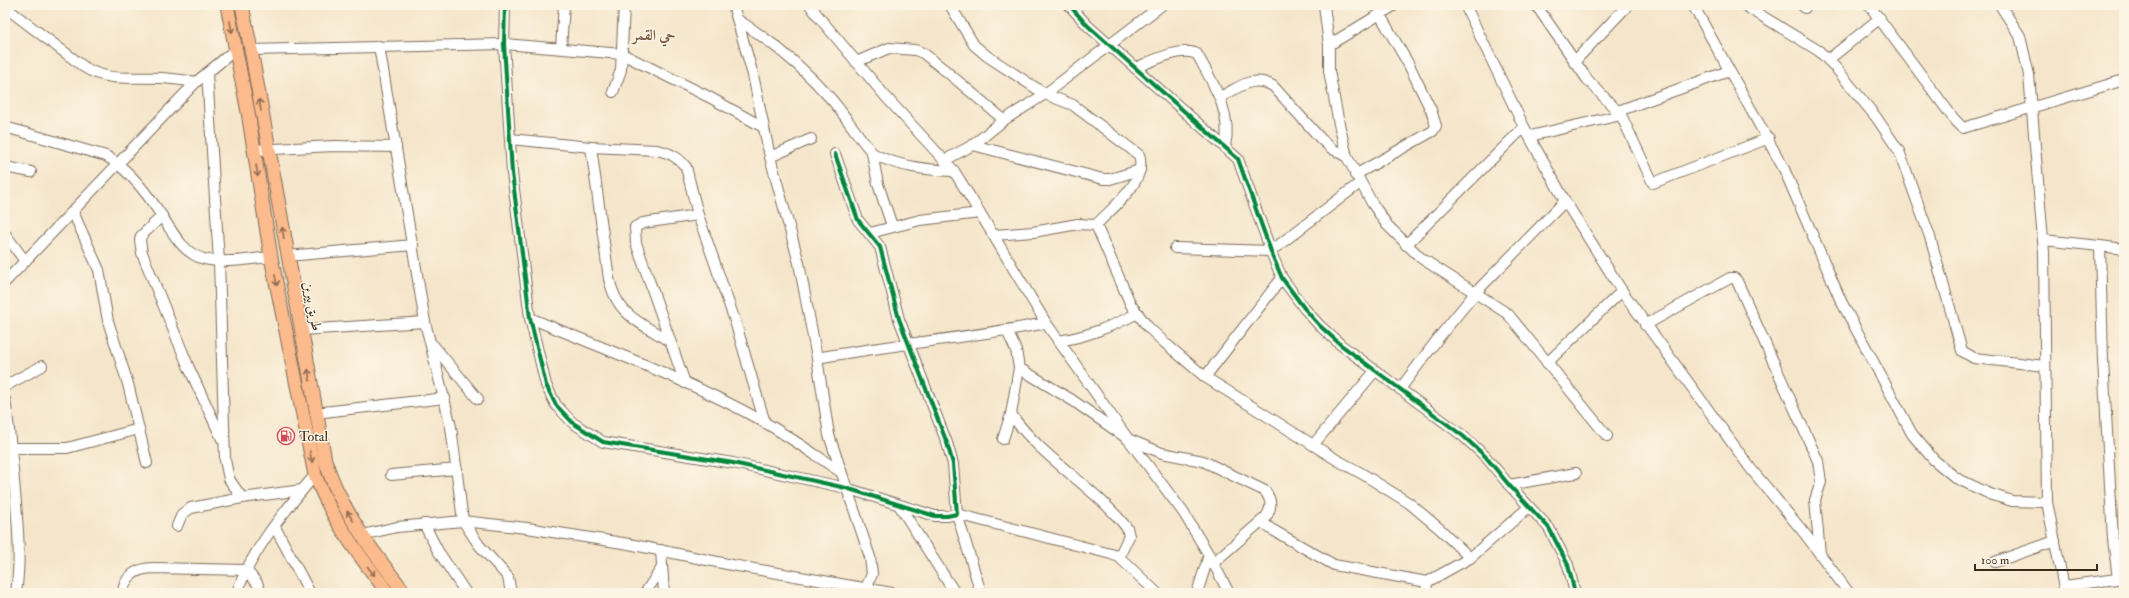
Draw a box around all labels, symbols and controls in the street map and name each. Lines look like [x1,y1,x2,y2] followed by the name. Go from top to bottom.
[228,20,236,33] one-way arrow
[630,26,676,47] district label: حي القمر
[256,99,264,112] one-way arrow
[253,164,261,177] one-way arrow
[279,227,287,240] one-way arrow
[272,273,280,286] one-way arrow
[299,280,326,332] street label: طريق بيرين
[305,369,313,382] one-way arrow
[276,426,296,446] fuel station icon: Total
[299,428,329,445] place label: Total
[307,450,315,463] one-way arrow
[346,511,354,522] one-way arrow
[1975,546,2097,572] scale bar
[1981,553,2010,568] text: 100 m
[367,565,375,576] one-way arrow

